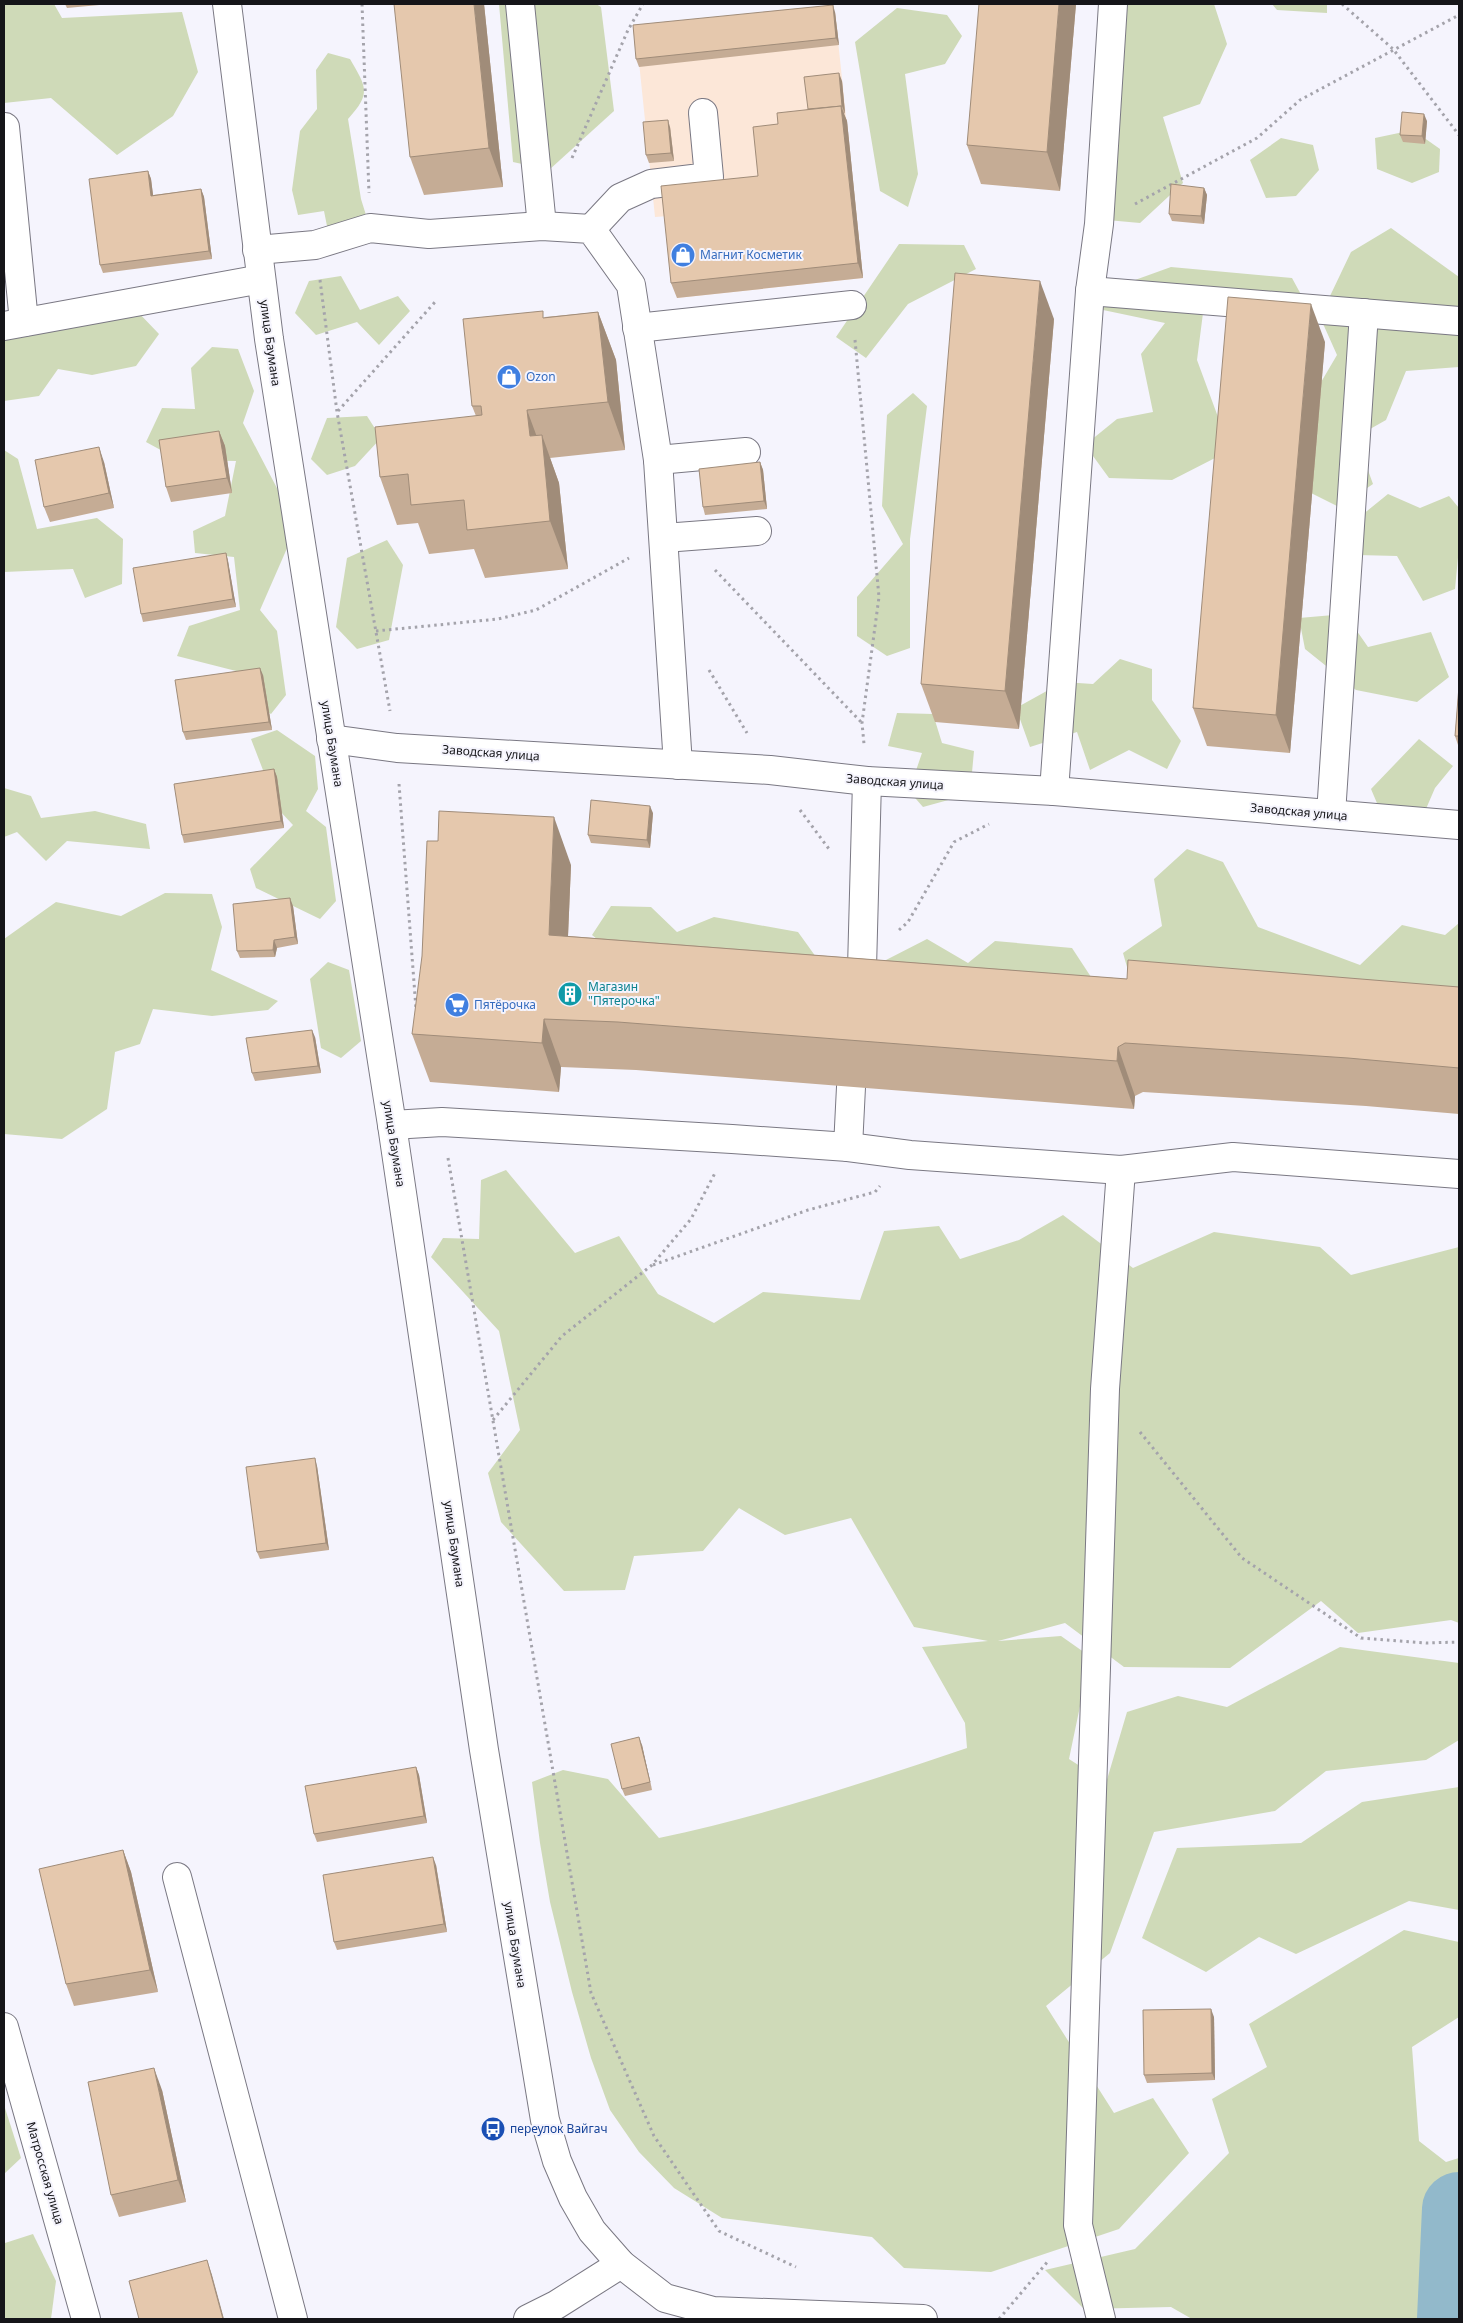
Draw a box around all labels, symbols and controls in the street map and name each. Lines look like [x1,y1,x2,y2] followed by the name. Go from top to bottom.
[670,242,696,268] shop icon: Магнит Косметик
[700,246,802,263] place label: Магнит Косметик
[256,299,285,387] street label: улица Баумана
[496,364,522,390] shop icon: Ozon
[526,368,556,385] place label: Ozon
[317,700,348,788] street label: улица Баумана
[442,741,540,764] street label: Заводская улица
[846,770,944,793] street label: Заводская улица
[1250,799,1348,824] street label: Заводская улица
[588,978,660,1009] place label: Магазин "Пятерочка"
[557,981,583,1007] building icon: Магазин "Пятерочка"
[444,992,470,1018] supermarket icon: Пятёрочка
[474,996,536,1013] place label: Пятёрочка
[379,1100,410,1188] street label: улица Баумана
[440,1500,469,1588] street label: улица Баумана
[500,1901,531,1989] street label: улица Баумана
[480,2116,506,2142] bus stop icon: переулок Вайгач
[23,2120,68,2226] street label: Матросская улица
[510,2120,608,2137] place label: переулок Вайгач

